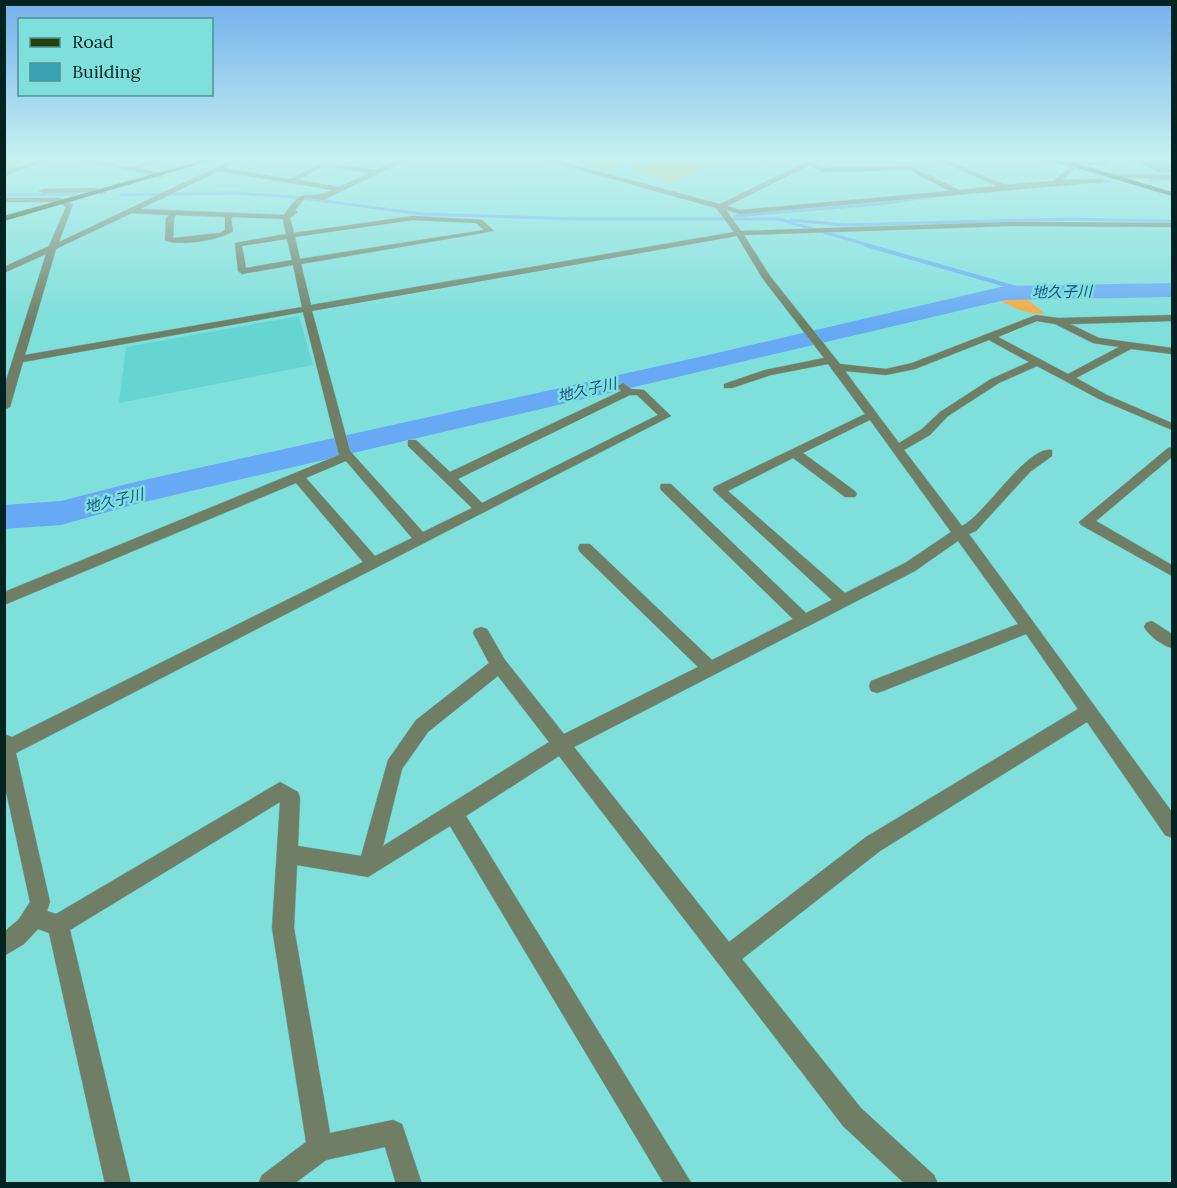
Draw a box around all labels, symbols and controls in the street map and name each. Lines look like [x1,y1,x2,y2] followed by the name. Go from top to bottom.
[18,18,213,96] legend
[72,30,114,53] text: Road
[72,60,142,83] text: Building
[1032,281,1094,302] water label: 地久子川
[556,373,620,406] water label: 地久子川
[83,484,147,517] water label: 地久子川

